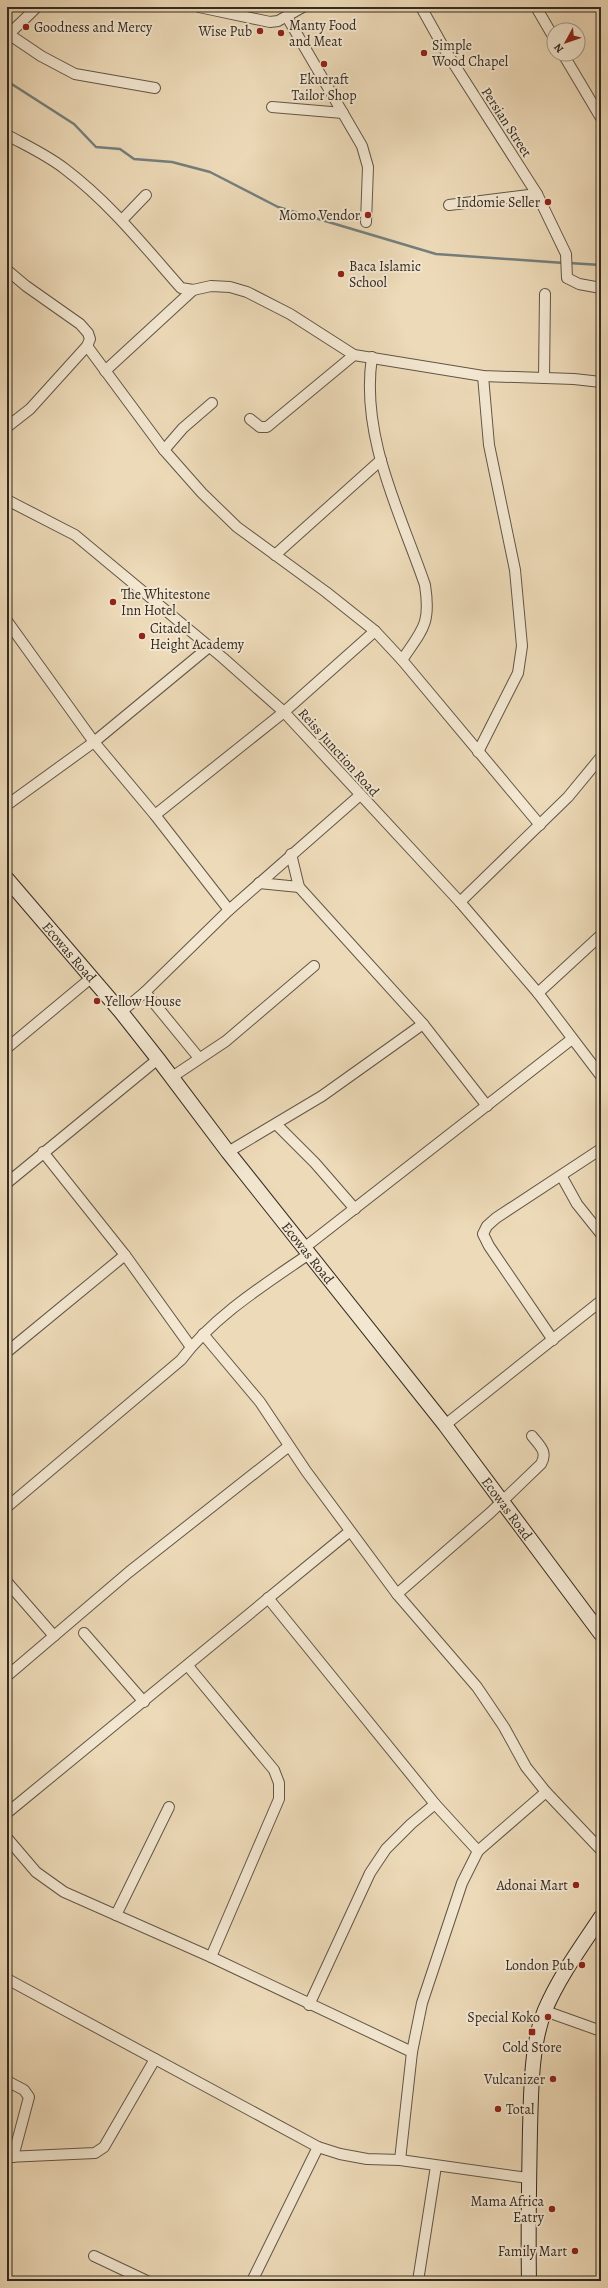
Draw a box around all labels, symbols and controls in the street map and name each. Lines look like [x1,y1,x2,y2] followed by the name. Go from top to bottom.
[289,16,357,51] place label: Manty Food and Meat
[34,18,153,37] place label: Goodness and Mercy
[21,22,31,32] marker: Goodness and Mercy
[197,22,252,41] place label: Wise Pub
[546,22,586,62] north arrow
[255,26,265,36] marker: Wise Pub
[276,28,286,38] marker: Manty Food and Meat
[431,36,509,71] place label: Simple Wood Chapel
[550,40,567,56] text: N
[419,48,429,58] marker: Simple Wood Chapel
[319,59,329,69] marker: Ekucraft Tailor Shop
[291,70,357,105] place label: Ekucraft Tailor Shop
[477,84,536,161] street label: Persian Street
[456,193,541,212] place label: Indomie Seller
[543,197,553,207] marker: Indomie Seller
[279,206,361,225] place label: Momo Vendor
[363,210,373,220] marker: Momo Vendor
[349,257,421,292] place label: Baca Islamic School
[336,269,346,279] marker: Baca Islamic School
[121,585,210,620] place label: The Whitestone Inn Hotel
[108,597,118,607] marker: The Whitestone Inn Hotel
[150,619,245,654] place label: Citadel Height Academy
[137,631,147,641] marker: Citadel Height Academy
[294,704,384,801] street label: Reiss Junction Road
[38,918,101,987] street label: Ecowas Road
[104,992,181,1011] place label: Yellow House
[92,996,102,1006] marker: Yellow House
[277,1218,338,1288] street label: Ecowas Road
[477,1473,537,1544] street label: Ecowas Road
[495,1876,568,1895] place label: Adonai Mart
[571,1880,581,1890] marker: Adonai Mart
[505,1956,574,1975] place label: London Pub
[577,1960,587,1970] marker: London Pub
[467,2008,540,2027] place label: Special Koko
[543,2012,553,2022] marker: Special Koko
[527,2027,537,2037] marker: Cold Store
[502,2038,562,2057] place label: Cold Store
[483,2070,546,2089] place label: Vulcanizer
[548,2074,558,2084] marker: Vulcanizer
[506,2100,535,2119] place label: Total
[493,2104,503,2114] marker: Total
[470,2192,545,2227] place label: Mama Africa Eatry
[547,2204,557,2214] marker: Mama Africa Eatry
[498,2242,567,2261] place label: Family Mart
[570,2246,580,2256] marker: Family Mart

